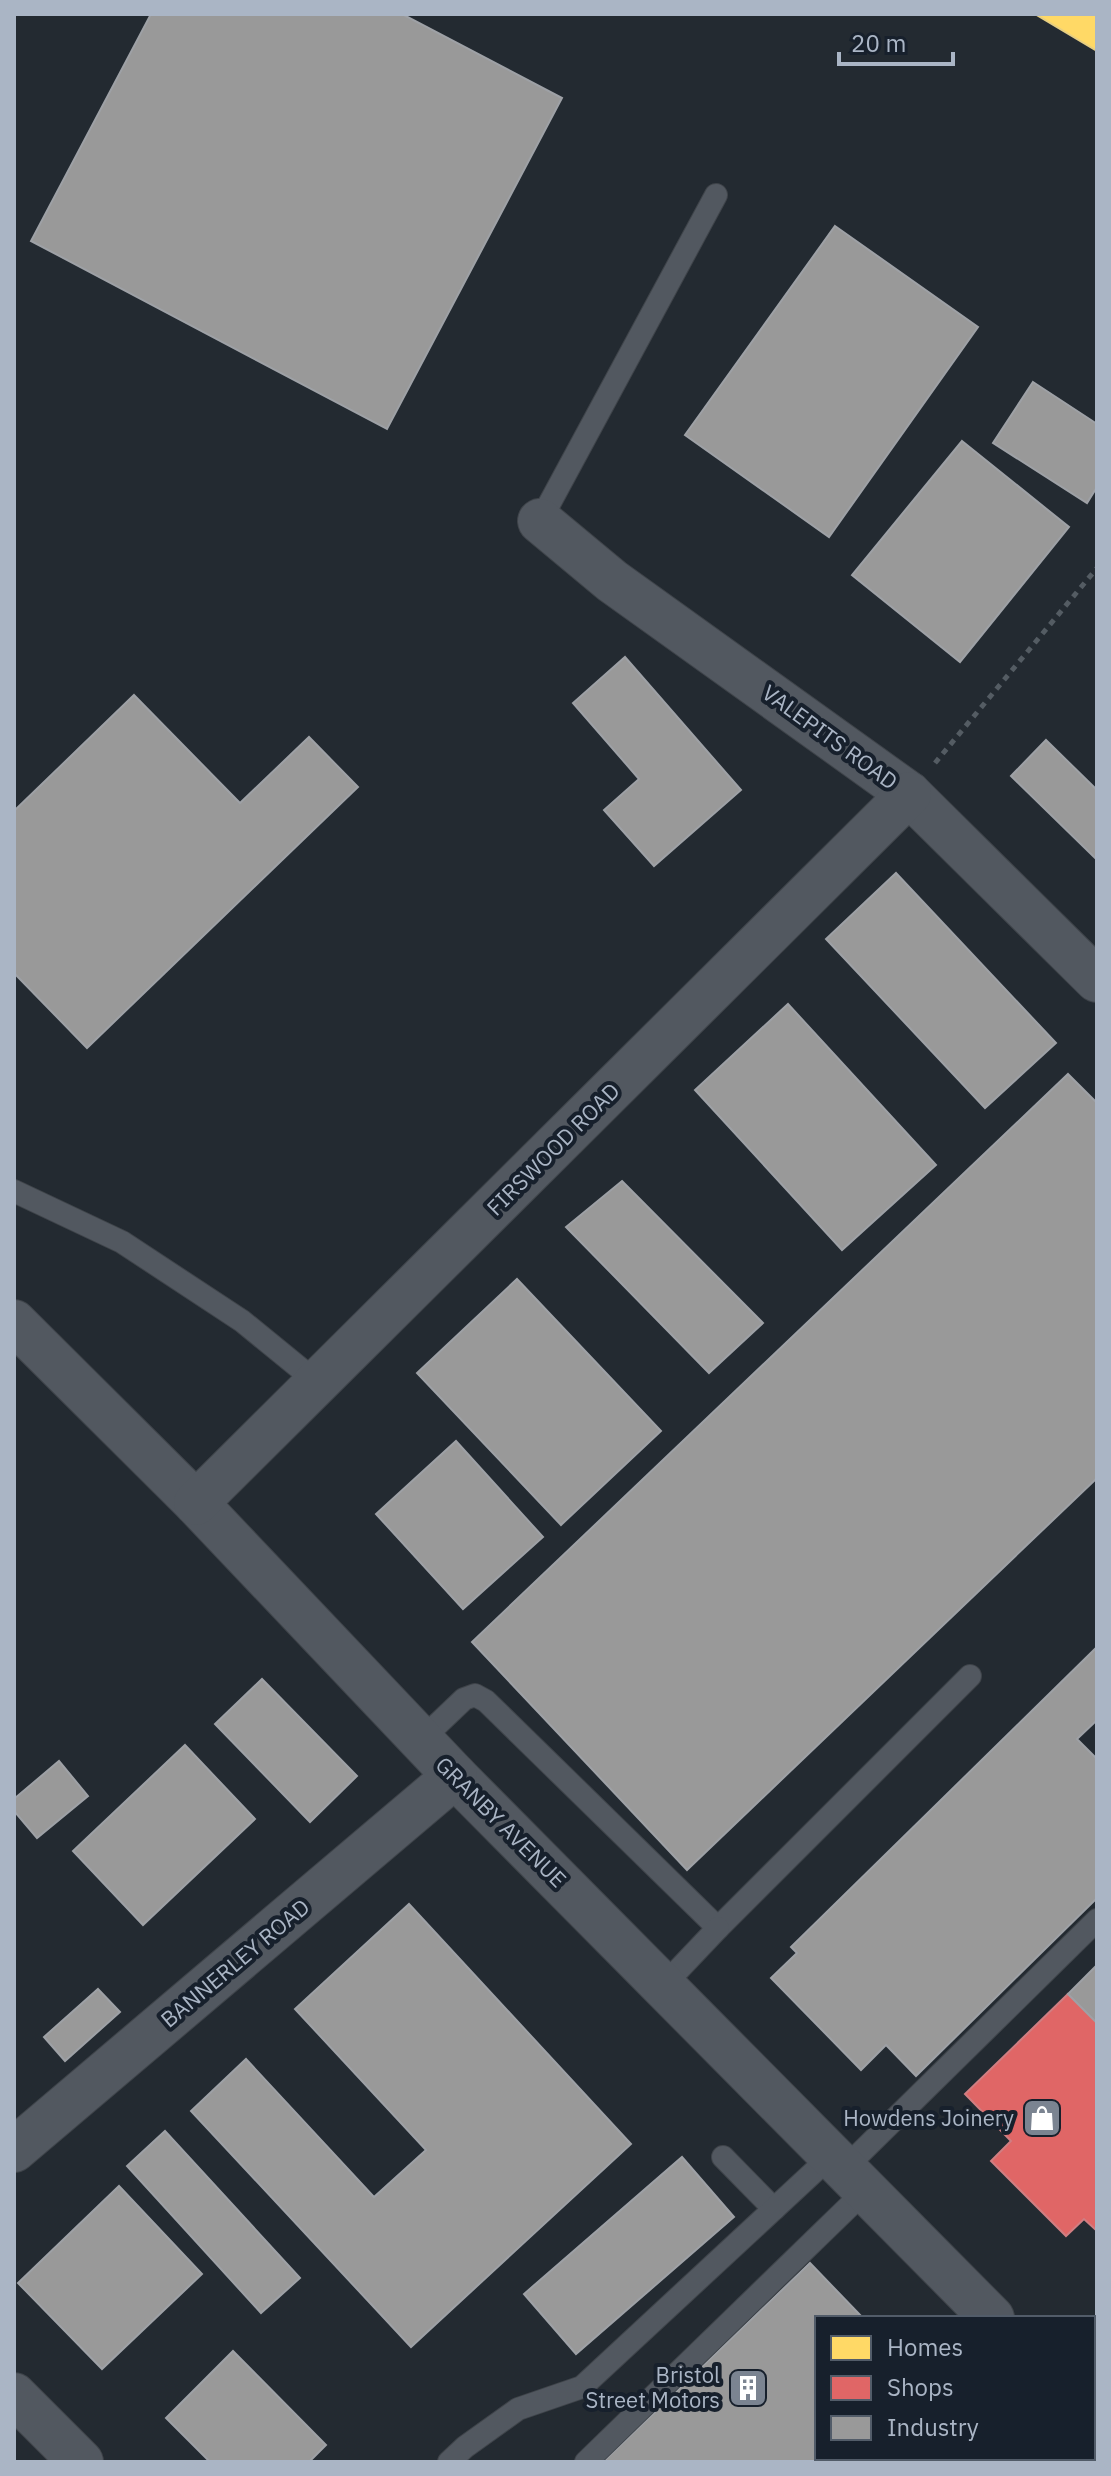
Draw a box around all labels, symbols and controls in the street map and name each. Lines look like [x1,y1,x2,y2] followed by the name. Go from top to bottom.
[839,16,953,66] scale bar
[851,27,906,59] text: 20 m
[757,678,904,796] street label: VALEPITS ROAD
[480,1076,625,1221] street label: FIRSWOOD ROAD
[430,1750,573,1893] street label: GRANBY AVENUE
[154,1892,315,2033] street label: BANNERLEY ROAD
[1021,2097,1063,2139] shop icon: Howdens Joinery
[843,2103,1014,2132] place label: Howdens Joinery
[815,2316,1095,2460] legend
[887,2331,963,2363] text: Homes
[586,2360,720,2414] place label: Bristol Street Motors
[727,2367,769,2409] building icon: Bristol Street Motors
[887,2371,954,2403] text: Shops
[887,2411,979,2443] text: Industry

